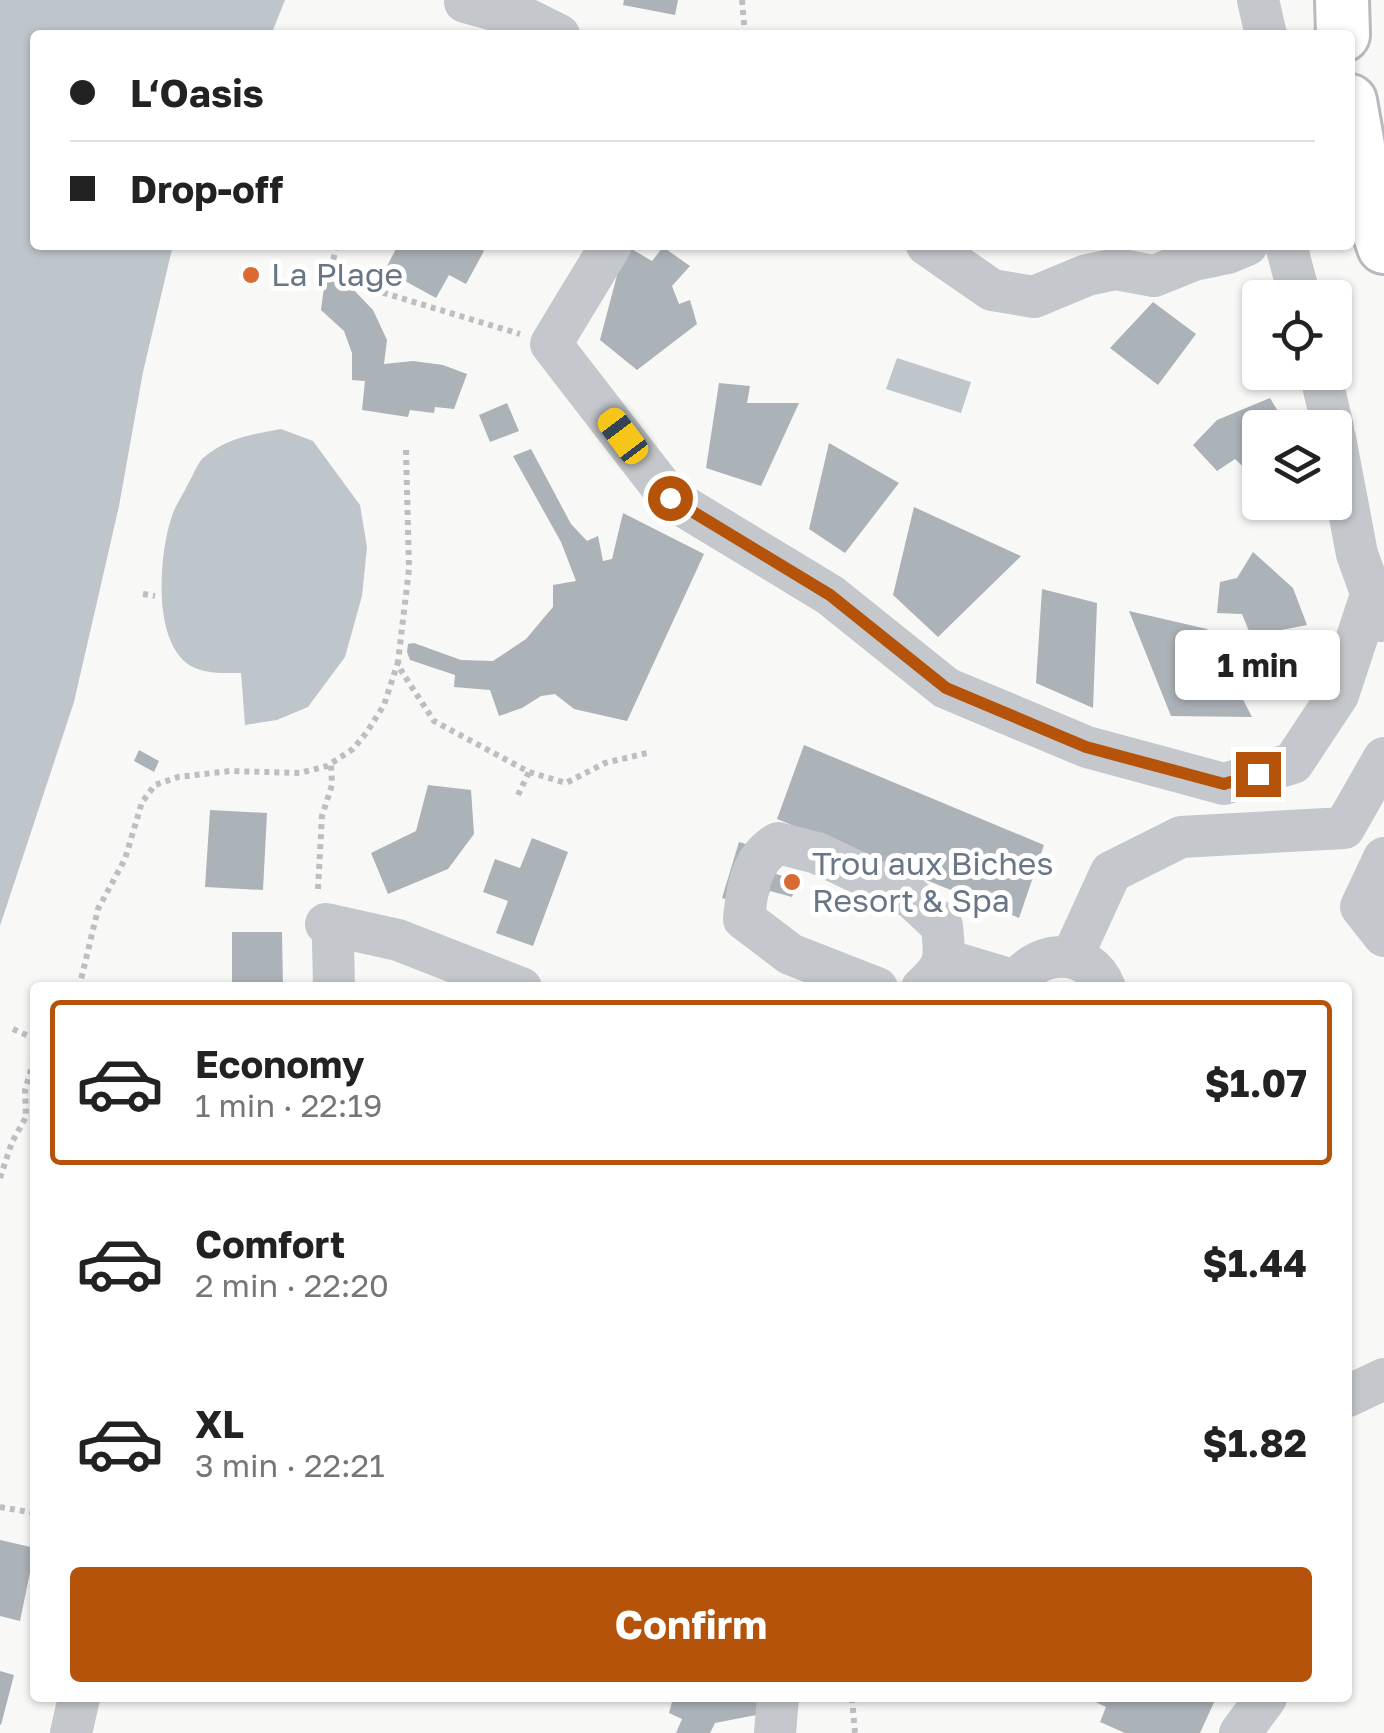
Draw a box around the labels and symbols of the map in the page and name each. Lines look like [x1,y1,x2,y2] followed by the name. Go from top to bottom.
[271,255,403,293] place label: La Plage
[240,264,262,286] marker: La Plage
[593,403,653,469] car
[648,476,693,521] route start
[1176,629,1340,699] callout: 1 min
[1236,752,1281,797] route end
[812,844,1053,919] place label: Trou aux Biches Resort & Spa
[781,871,803,893] marker: Trou aux Biches Resort & Spa

